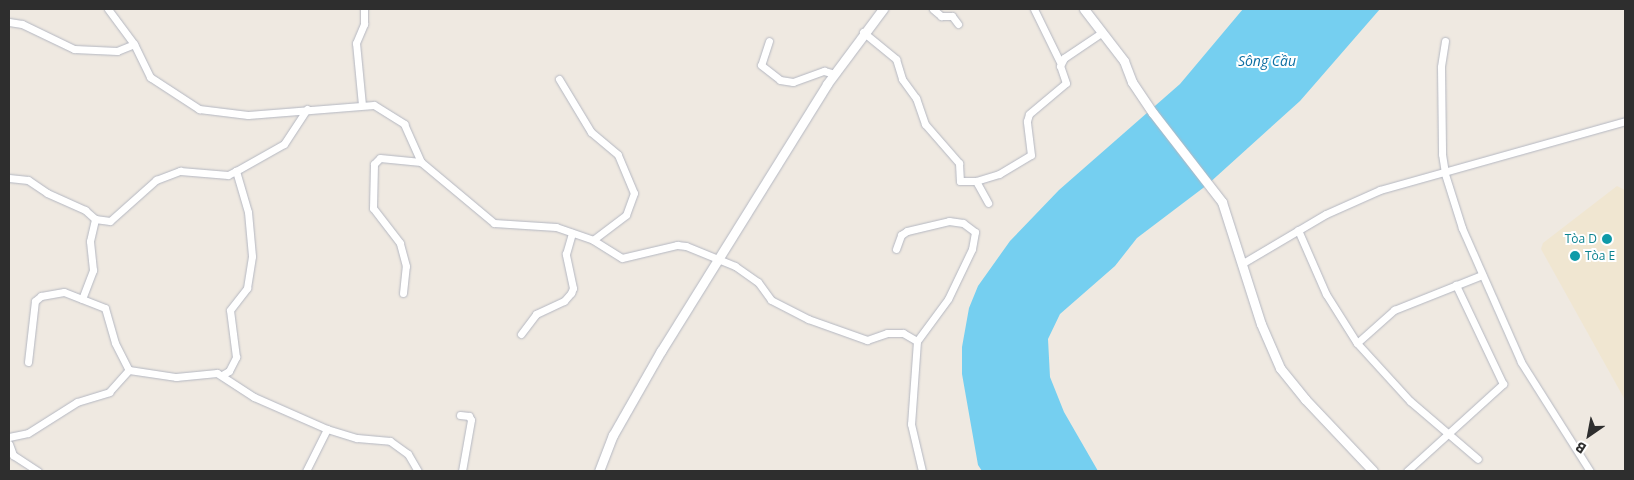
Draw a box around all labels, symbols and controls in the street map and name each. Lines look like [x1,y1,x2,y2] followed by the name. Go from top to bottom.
[1238,53,1296,69] water label: Sông Cầu
[1565,232,1597,246] place label: Tòa D
[1601,233,1613,245] marker: Tòa D
[1585,249,1615,263] place label: Tòa E
[1569,250,1581,262] marker: Tòa E
[1564,410,1614,460] north arrow
[1571,437,1590,459] text: B

